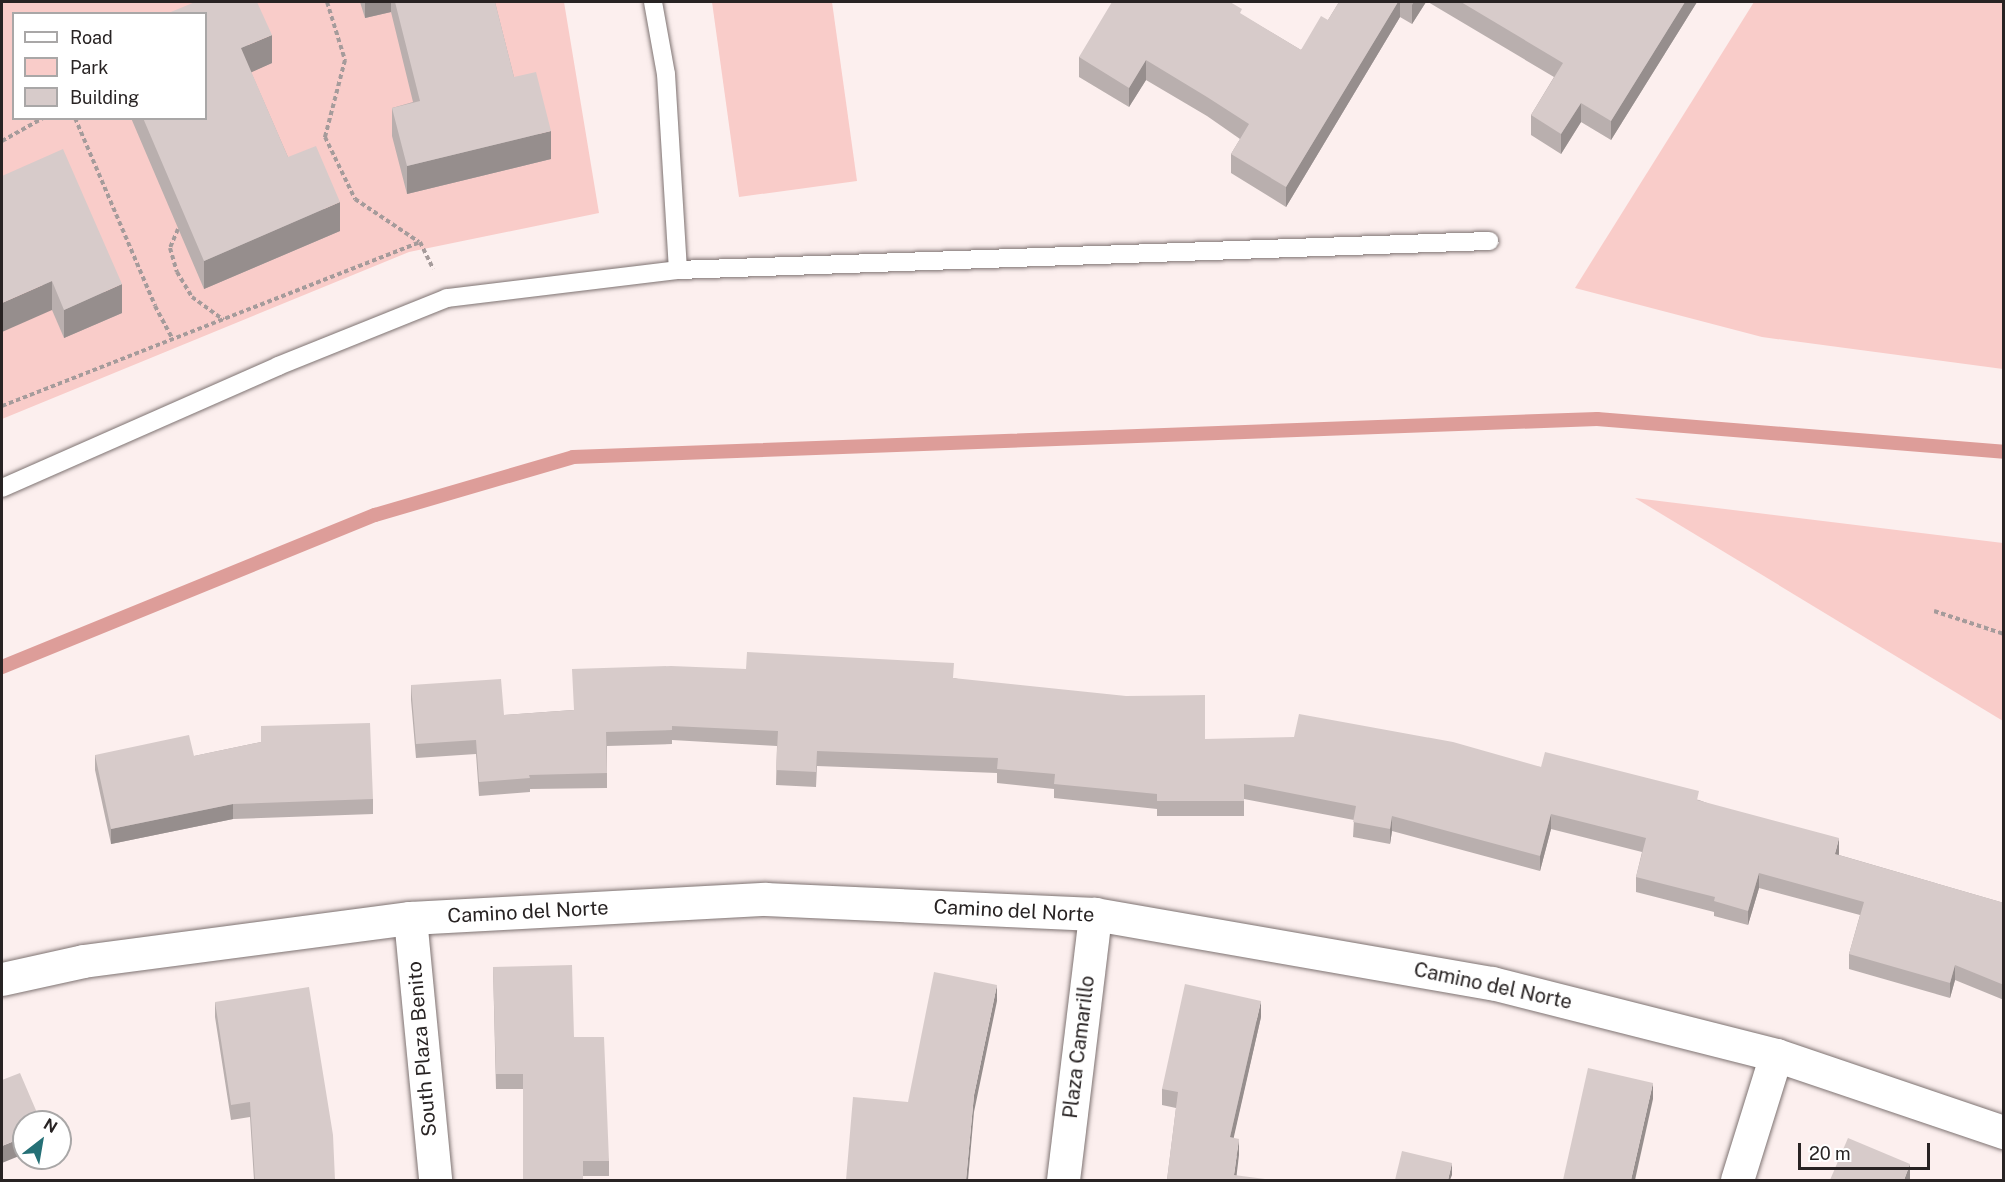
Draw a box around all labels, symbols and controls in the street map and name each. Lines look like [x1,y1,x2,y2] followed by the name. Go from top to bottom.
[12,12,207,120] legend
[70,27,113,48] text: Road
[70,57,108,78] text: Park
[70,87,139,108] text: Building
[933,895,1095,927] street label: Camino del Norte
[447,896,609,928] street label: Camino del Norte
[1411,957,1575,1015] street label: Camino del Norte
[402,960,442,1138] street label: South Plaza Benito
[1058,974,1100,1120] street label: Plaza Camarillo
[12,1110,72,1170] north arrow
[40,1114,61,1137] text: N
[1801,1131,1933,1169] scale bar
[1809,1143,1851,1164] text: 20 m

